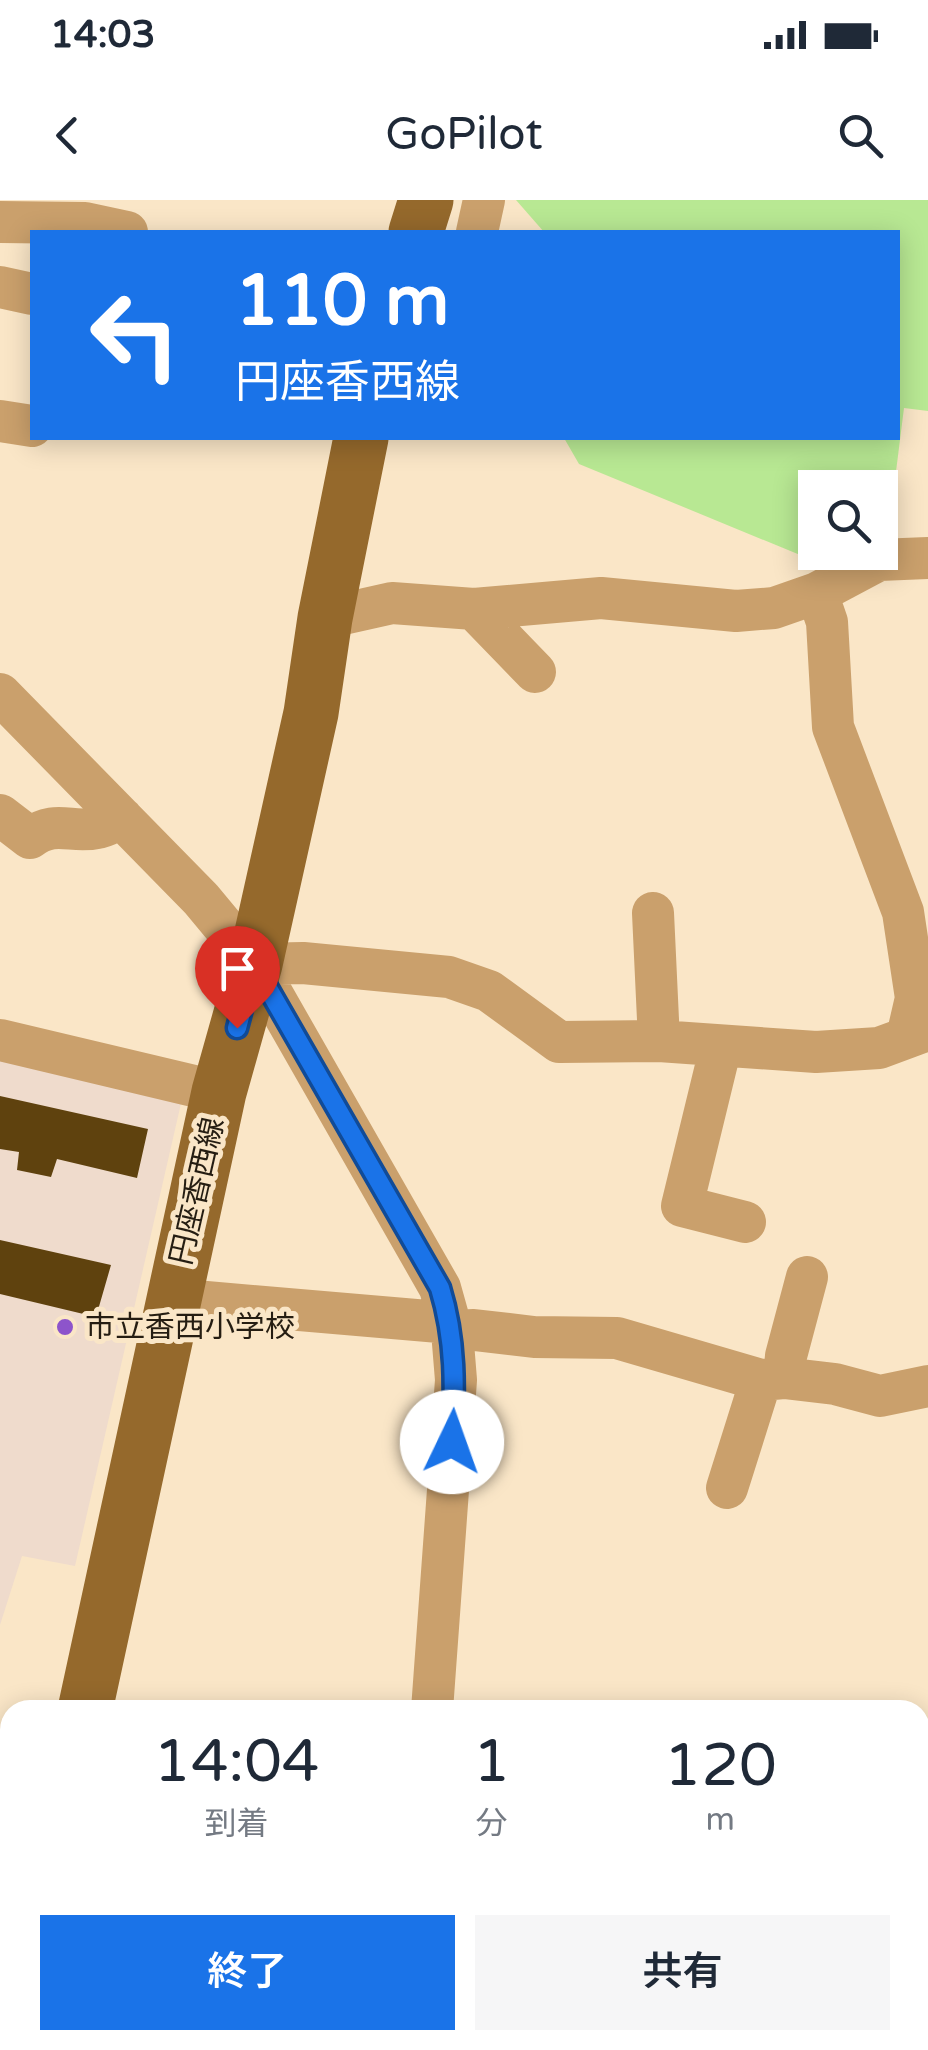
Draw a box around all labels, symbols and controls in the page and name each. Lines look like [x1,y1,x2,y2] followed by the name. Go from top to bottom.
[50,12,155,58] text: 14:03
[40,108,95,163] icon: back
[385,108,543,162] text: GoPilot
[833,108,888,163] icon: search
[235,260,449,344] text: 110 m
[70,270,200,400] icon: left
[235,356,460,410] text: 円座香西線
[798,470,898,570] map controls
[798,470,898,570] button: search
[195,926,280,1029] pin
[210,941,265,996] icon: arrive
[163,1114,232,1268] street label: 円座香西線
[85,1309,295,1346] place label: 市立香西小学校
[54,1316,76,1338] marker: 市立香西小学校
[400,1390,504,1494] position arrow
[153,1726,320,1798] text: 14:04
[473,1726,510,1798] text: 1
[664,1730,777,1802] text: 120
[706,1801,735,1839] text: m
[204,1805,268,1843] text: 到着
[476,1805,508,1843] text: 分
[40,1915,455,2030] button: 終了
[475,1915,890,2030] button: 共有

